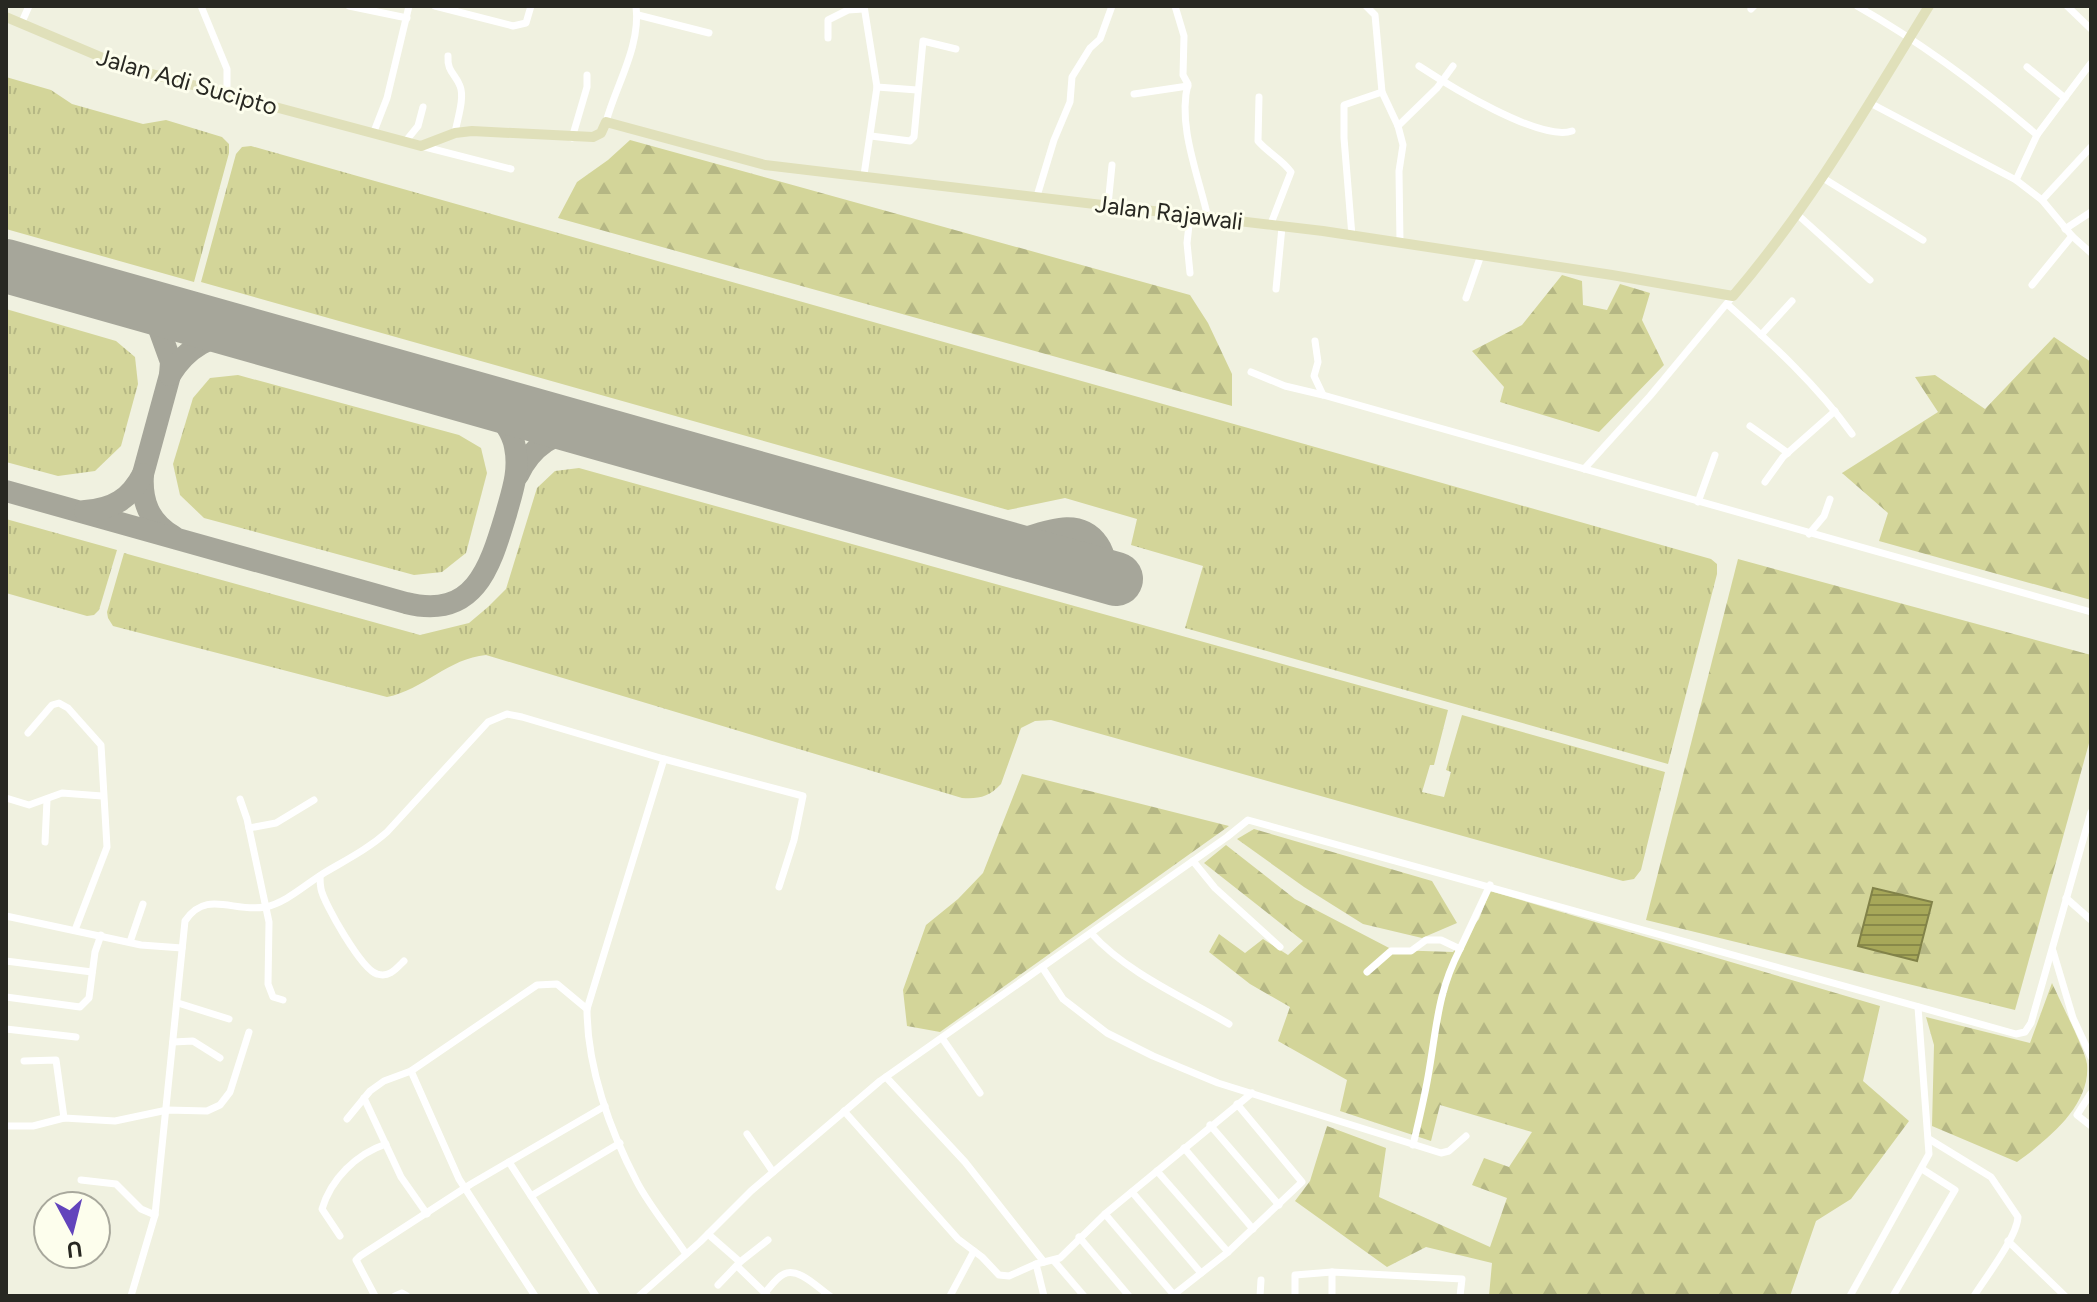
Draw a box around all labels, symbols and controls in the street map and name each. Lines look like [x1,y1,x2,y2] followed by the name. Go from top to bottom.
[93,42,281,121] street label: Jalan Adi Sucipto
[1093,189,1245,236] street label: Jalan Rajawali
[32,1190,112,1270] north arrow
[65,1235,84,1264] text: U

